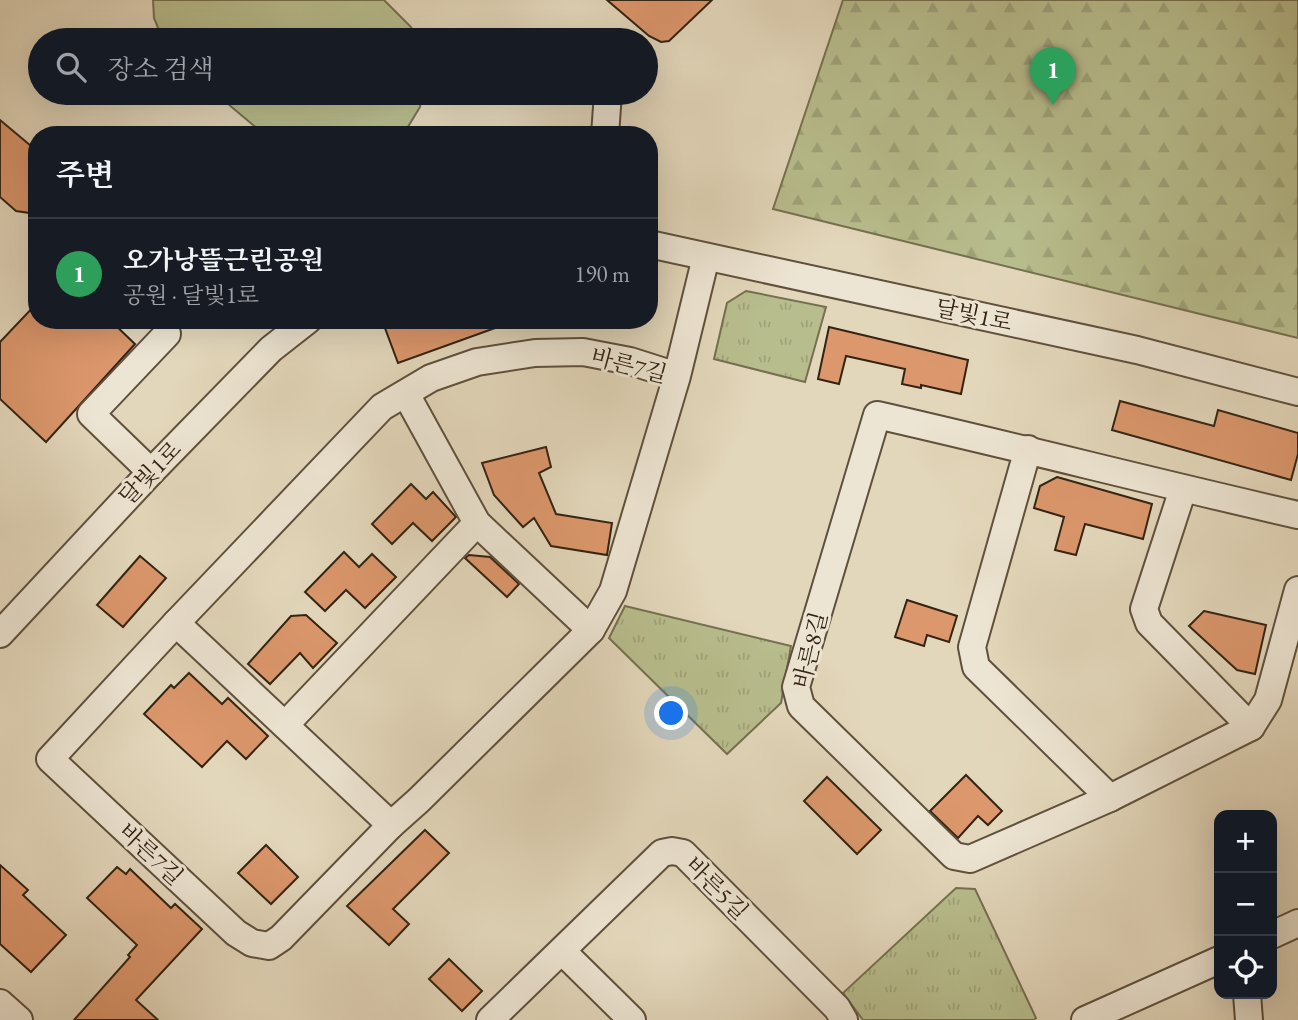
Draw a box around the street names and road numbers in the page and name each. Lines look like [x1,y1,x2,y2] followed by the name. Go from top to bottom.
[933,292,1015,338] street label: 달빛1로
[588,340,670,390] street label: 바른7길
[112,435,188,511] street label: 달빛1로
[786,609,834,691] street label: 바른8길
[112,817,190,891] street label: 바른7길
[679,850,755,926] street label: 바른5길

